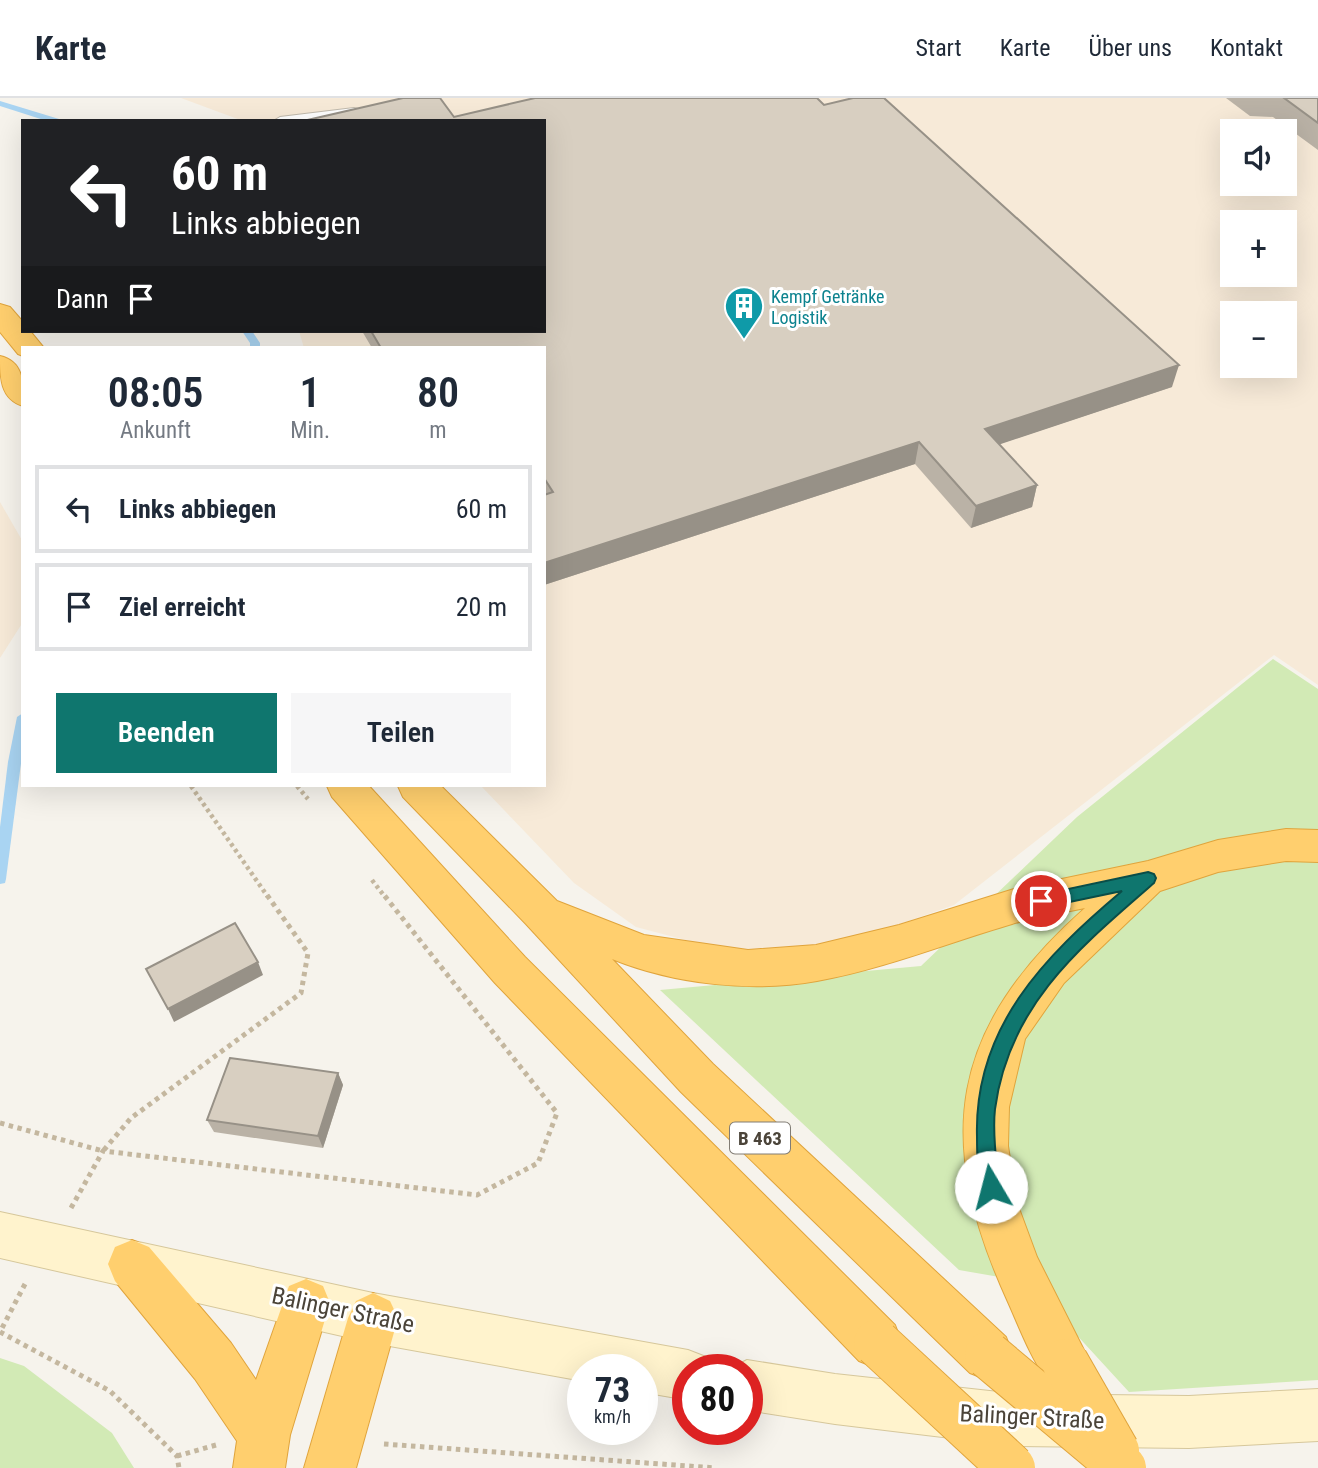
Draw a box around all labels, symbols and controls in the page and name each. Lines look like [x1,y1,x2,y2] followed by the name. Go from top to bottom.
[35,29,106,68] text: Karte
[916,34,962,62] text: Start
[1000,34,1050,62] text: Karte
[1088,34,1172,62] text: Über uns
[1210,34,1283,62] text: Kontakt
[1220,119,1297,378] map controls
[1220,119,1297,196] button: sound
[171,145,268,202] text: 60 m
[56,147,147,238] icon: left
[171,204,361,242] text: Links abbiegen
[1220,210,1297,287] button: +
[122,280,160,318] icon: arrive
[56,284,108,314] text: Dann
[723,285,765,340] building icon: Kempf Getränke Logistik
[771,286,885,328] place label: Kempf Getränke Logistik
[1220,301,1297,378] button: −
[108,368,203,417] text: 08:05
[300,368,321,417] text: 1
[417,368,459,417] text: 80
[120,417,191,444] text: Ankunft
[290,417,330,444] text: Min.
[429,417,447,444] text: m
[60,490,98,528] icon: left
[119,494,276,524] text: Links abbiegen
[456,494,507,524] text: 60 m
[60,588,98,626] icon: arrive
[119,592,245,622] text: Ziel erreicht
[456,592,507,622] text: 20 m
[56,693,277,773] button: Beenden
[291,693,511,773] button: Teilen
[1011,871,1071,931] pin
[1022,882,1060,920] icon: arrive
[730,1122,790,1154] road number: B 463
[954,1150,1028,1224] position arrow
[269,1281,417,1339] street label: Balinger Straße
[672,1354,763,1445] speed limit sign: 80
[595,1370,630,1411] text: 73
[959,1399,1105,1435] street label: Balinger Straße
[594,1406,631,1427] text: km/h

